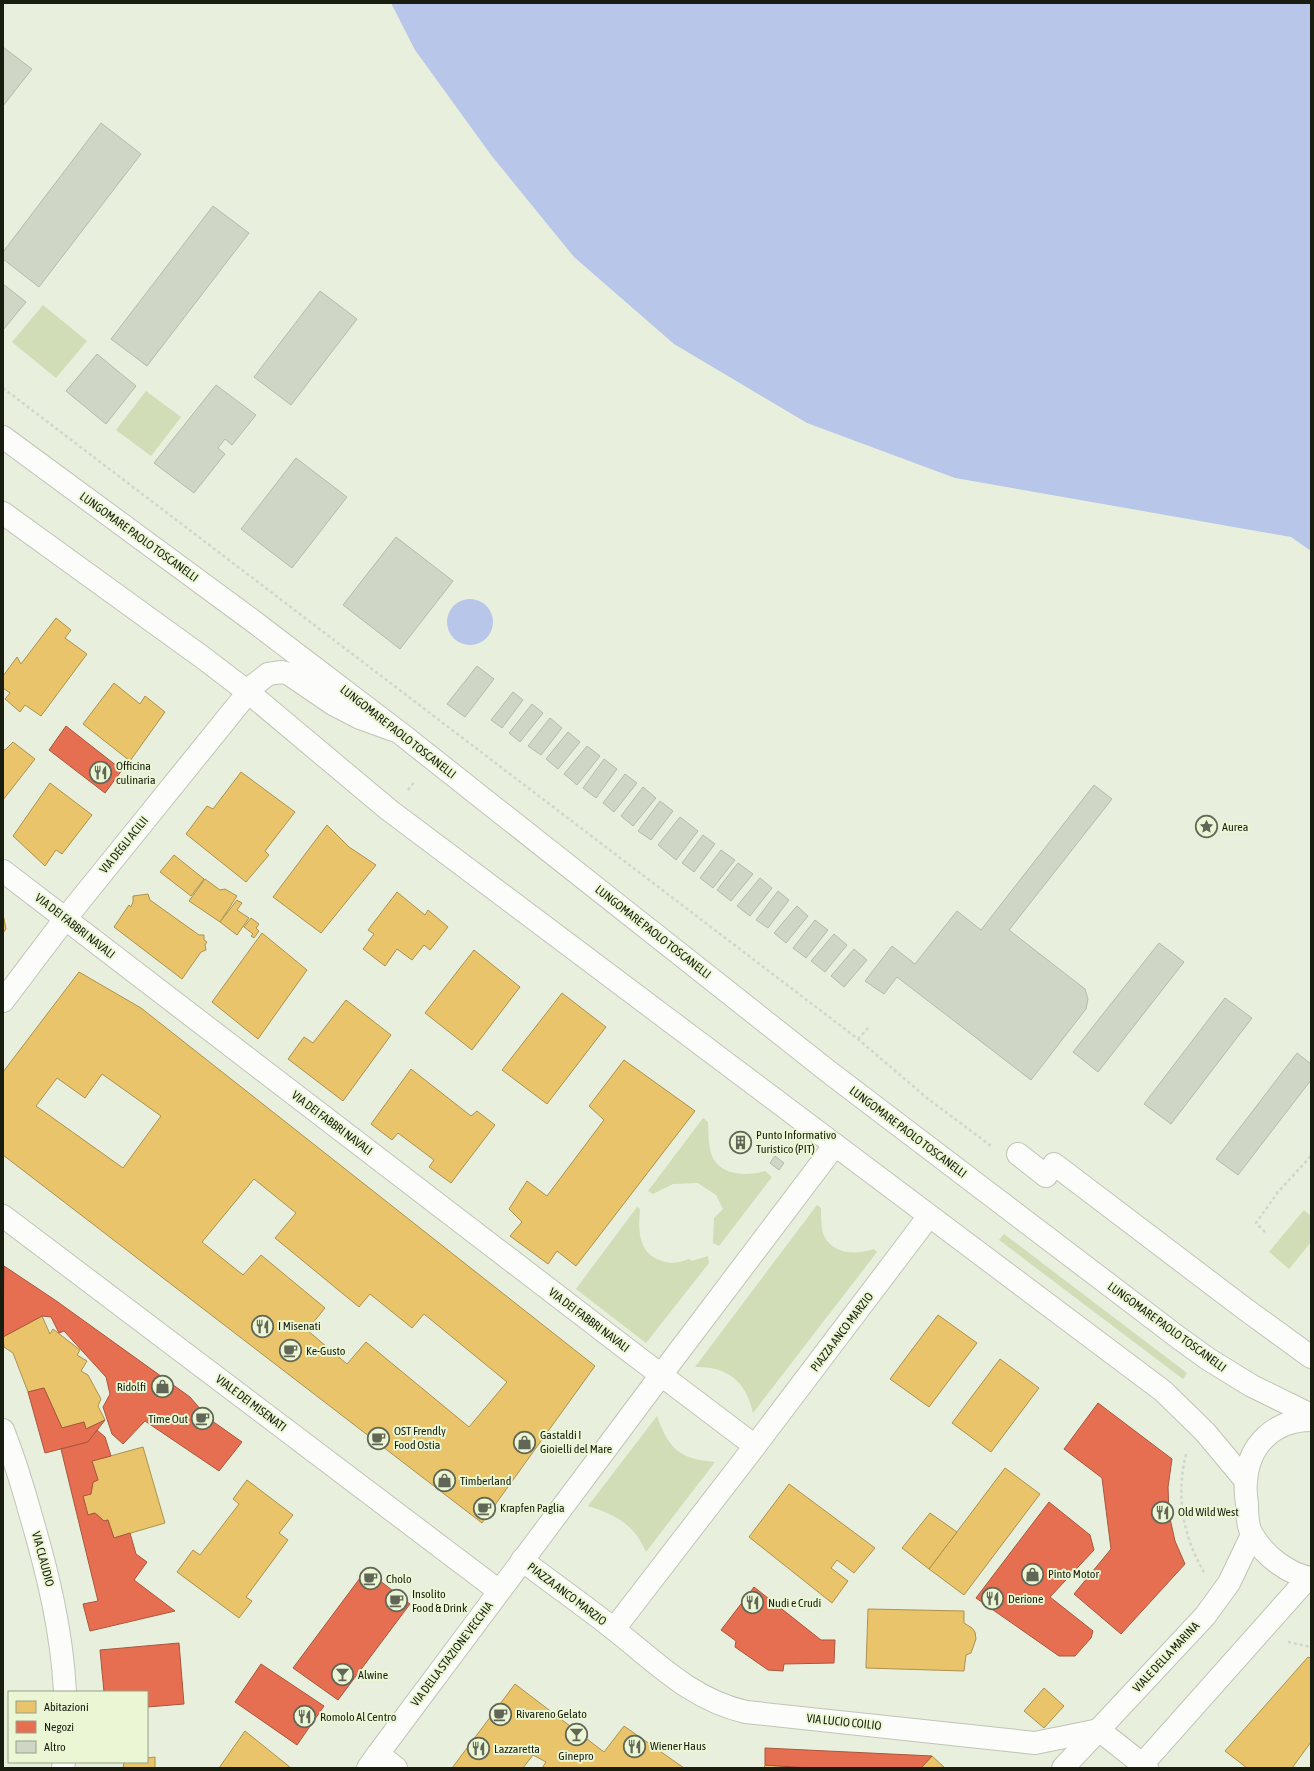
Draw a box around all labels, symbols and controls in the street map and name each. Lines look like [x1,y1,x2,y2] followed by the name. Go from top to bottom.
[77,489,201,585] street label: LUNGOMARE PAOLO TOSCANELLI
[337,682,459,782] street label: LUNGOMARE PAOLO TOSCANELLI
[116,759,155,787] place label: Officina culinaria
[88,760,114,786] restaurant icon: Officina culinaria
[97,814,151,876] street label: VIA DEGLI ACILII
[1194,814,1220,840] place icon: Aurea
[1222,820,1248,834] place label: Aurea
[592,882,714,982] street label: LUNGOMARE PAOLO TOSCANELLI
[32,890,118,962] street label: VIA DEI FABBRI NAVALI
[847,1083,969,1181] street label: LUNGOMARE PAOLO TOSCANELLI
[289,1088,375,1158] street label: VIA DEI FABBRI NAVALI
[756,1128,837,1156] place label: Punto Informativo Turistico (PIT)
[728,1129,754,1155] building icon: Punto Informativo Turistico (PIT)
[1105,1279,1229,1375] street label: LUNGOMARE PAOLO TOSCANELLI
[546,1285,632,1355] street label: VIA DEI FABBRI NAVALI
[808,1290,876,1374] street label: PIAZZA ANCO MARZIO
[250,1313,276,1339] restaurant icon: I Misenati
[278,1319,321,1333] place label: I Misenati
[277,1338,303,1364] cafe icon: Ke-Gusto
[306,1344,346,1358] place label: Ke-Gusto
[213,1372,289,1434] street label: VIALE DEI MISENATI
[149,1374,175,1400] shop icon: Ridolfi
[117,1380,146,1394] place label: Ridolfi
[190,1406,216,1432] cafe icon: Time Out
[148,1412,189,1426] place label: Time Out
[394,1424,446,1452] place label: OST Frendly Food Ostia
[365,1425,391,1451] cafe icon: OST Frendly Food Ostia
[540,1428,612,1456] place label: Gastaldi I Gioielli del Mare
[512,1429,538,1455] shop icon: Gastaldi I Gioielli del Mare
[432,1468,458,1494] shop icon: Timberland
[460,1474,511,1488] place label: Timberland
[472,1495,498,1521] cafe icon: Krapfen Paglia
[1149,1499,1175,1525] restaurant icon: Old Wild West
[500,1501,565,1515] place label: Krapfen Paglia
[1178,1505,1239,1519] place label: Old Wild West
[29,1530,57,1588] street label: VIA CLAUDIO
[525,1560,609,1628] street label: PIAZZA ANCO MARZIO
[1020,1561,1046,1587] shop icon: Pinto Motor
[358,1566,384,1592] cafe icon: Cholo
[1048,1567,1099,1581] place label: Pinto Motor
[386,1572,412,1586] place label: Cholo
[980,1586,1006,1612] restaurant icon: Derione
[412,1587,468,1615] place label: Insolito Food & Drink
[383,1588,409,1614] cafe icon: Insolito Food & Drink
[739,1590,765,1616] restaurant icon: Nudi e Crudi
[1008,1592,1043,1606] place label: Derione
[768,1596,821,1610] place label: Nudi e Crudi
[408,1599,496,1709] street label: VIA DELLA STAZIONE VECCHIA
[1130,1619,1202,1695] street label: VIALE DELLA MARINA
[329,1662,355,1688] bar icon: Alwine
[358,1668,388,1682] place label: Alwine
[8,1691,148,1763] legend
[44,1700,89,1714] text: Abitazioni
[488,1701,514,1727] cafe icon: Rivareno Gelato
[291,1704,317,1730] restaurant icon: Romolo Al Centro
[516,1707,587,1721] place label: Rivareno Gelato
[320,1710,397,1724] place label: Romolo Al Centro
[806,1711,882,1733] street label: VIA LUCIO COILIO
[44,1720,74,1734] text: Negozi
[563,1722,589,1748] bar icon: Ginepro
[621,1733,647,1759] restaurant icon: Wiener Haus
[465,1736,491,1762] restaurant icon: Lazzaretta
[650,1739,706,1753] place label: Wiener Haus
[44,1740,66,1754] text: Altro
[494,1742,540,1756] place label: Lazzaretta
[558,1749,594,1763] place label: Ginepro

